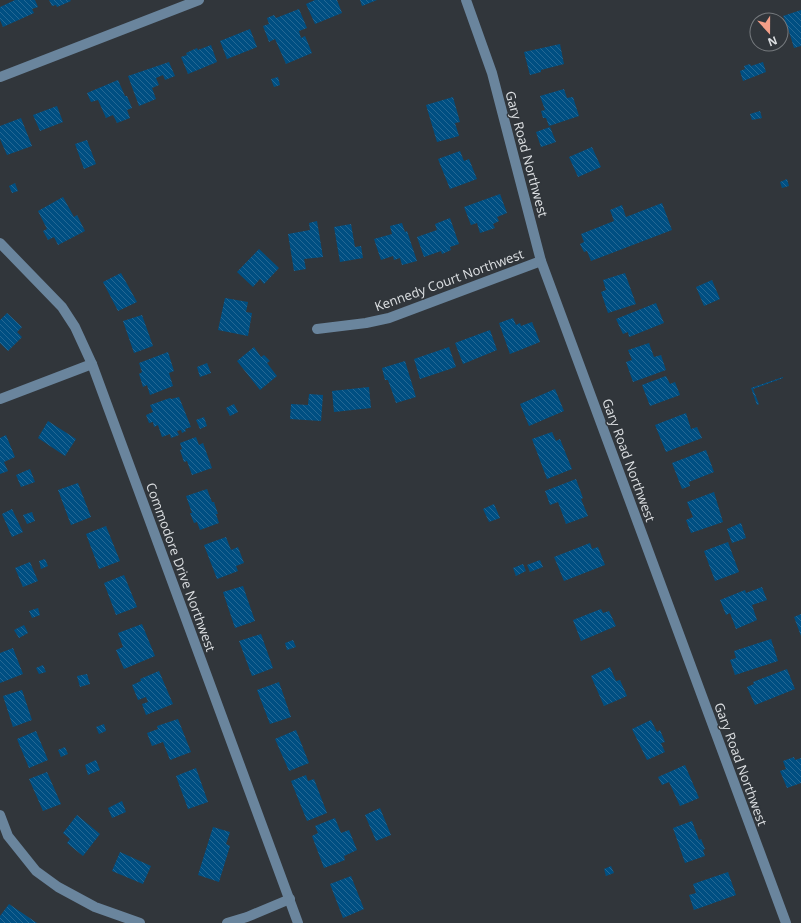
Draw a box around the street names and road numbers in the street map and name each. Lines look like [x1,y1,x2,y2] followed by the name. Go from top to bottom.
[501,89,553,219] street label: Gary Road Northwest
[372,245,526,315] street label: Kennedy Court Northwest
[598,396,660,525] street label: Gary Road Northwest
[142,480,220,654] street label: Commodore Drive Northwest
[710,700,772,829] street label: Gary Road Northwest

